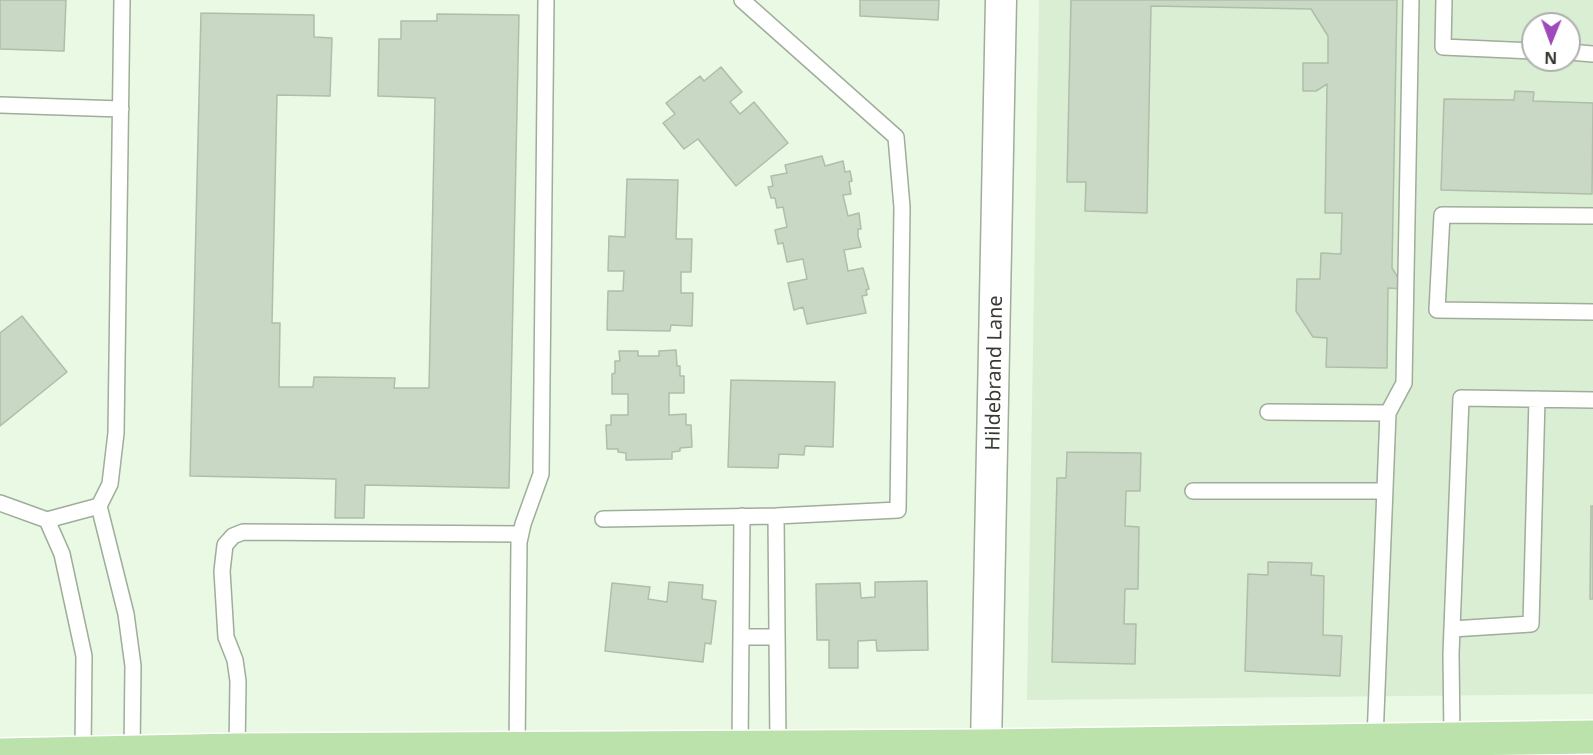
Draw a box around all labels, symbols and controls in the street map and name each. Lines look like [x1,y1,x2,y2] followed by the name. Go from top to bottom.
[1521,12,1581,72] north arrow
[1544,47,1557,69] text: N
[982,295,1008,451] street label: Hildebrand Lane

